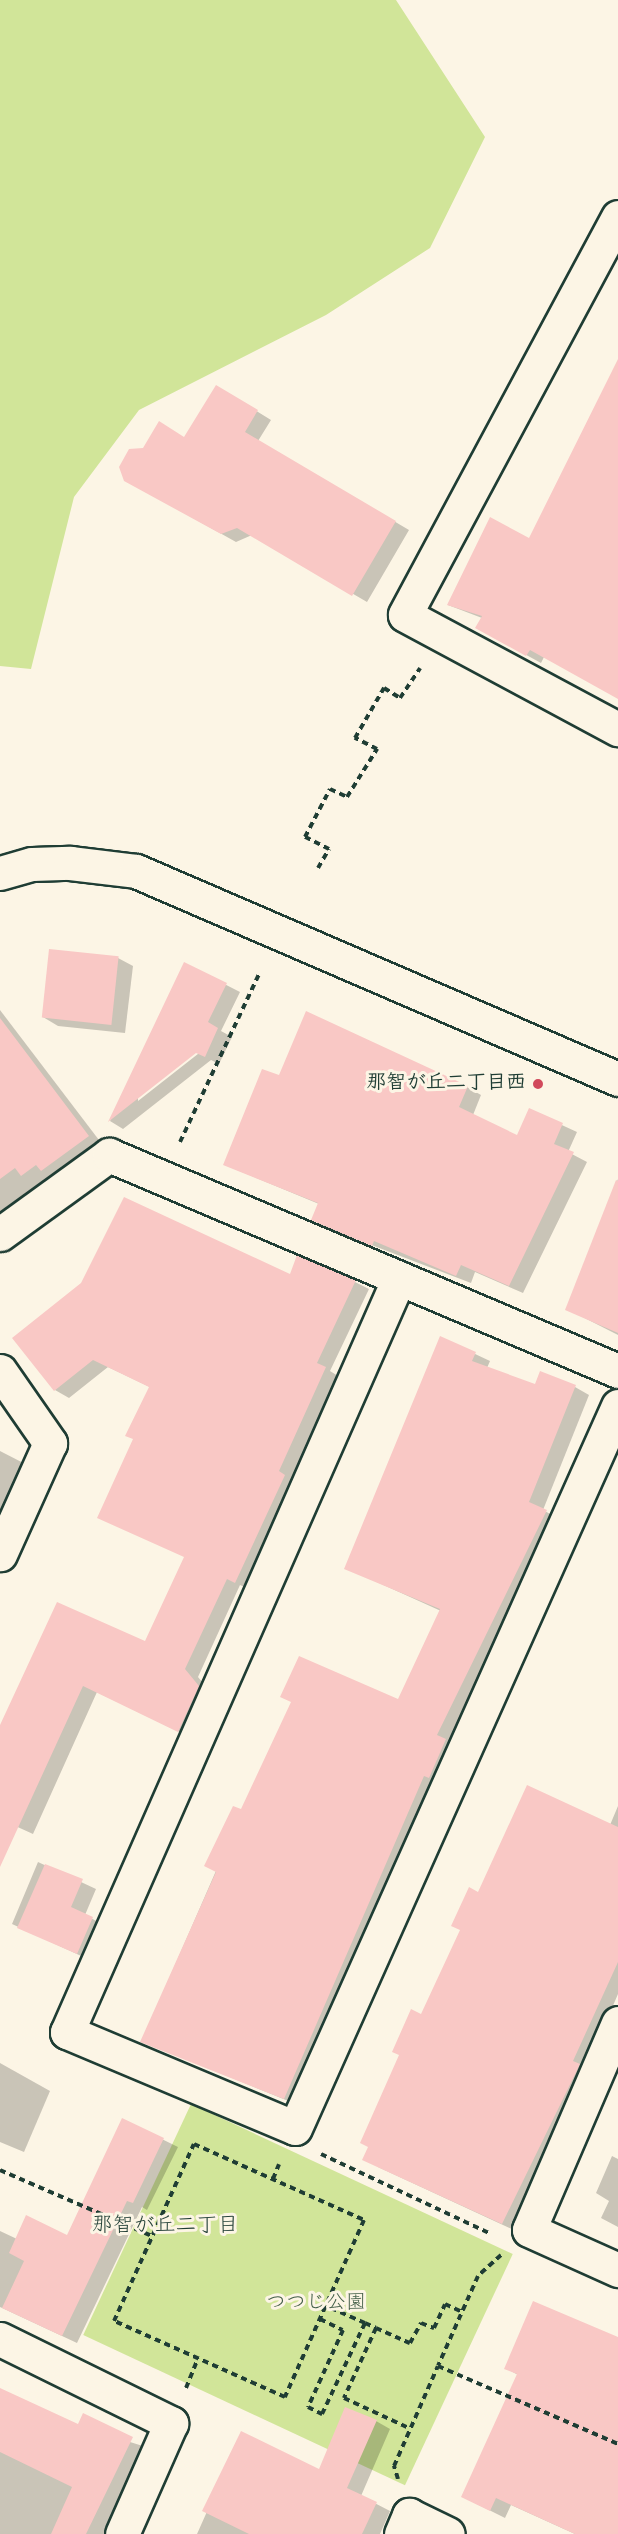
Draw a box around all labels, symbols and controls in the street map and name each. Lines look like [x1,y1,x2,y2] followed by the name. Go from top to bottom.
[366,1072,526,1096] place label: 那智が丘二丁目西
[531,1077,545,1091] marker: 那智が丘二丁目西
[92,2215,238,2241] district label: 那智が丘二丁目
[266,2292,366,2316] park label: つつじ公園

